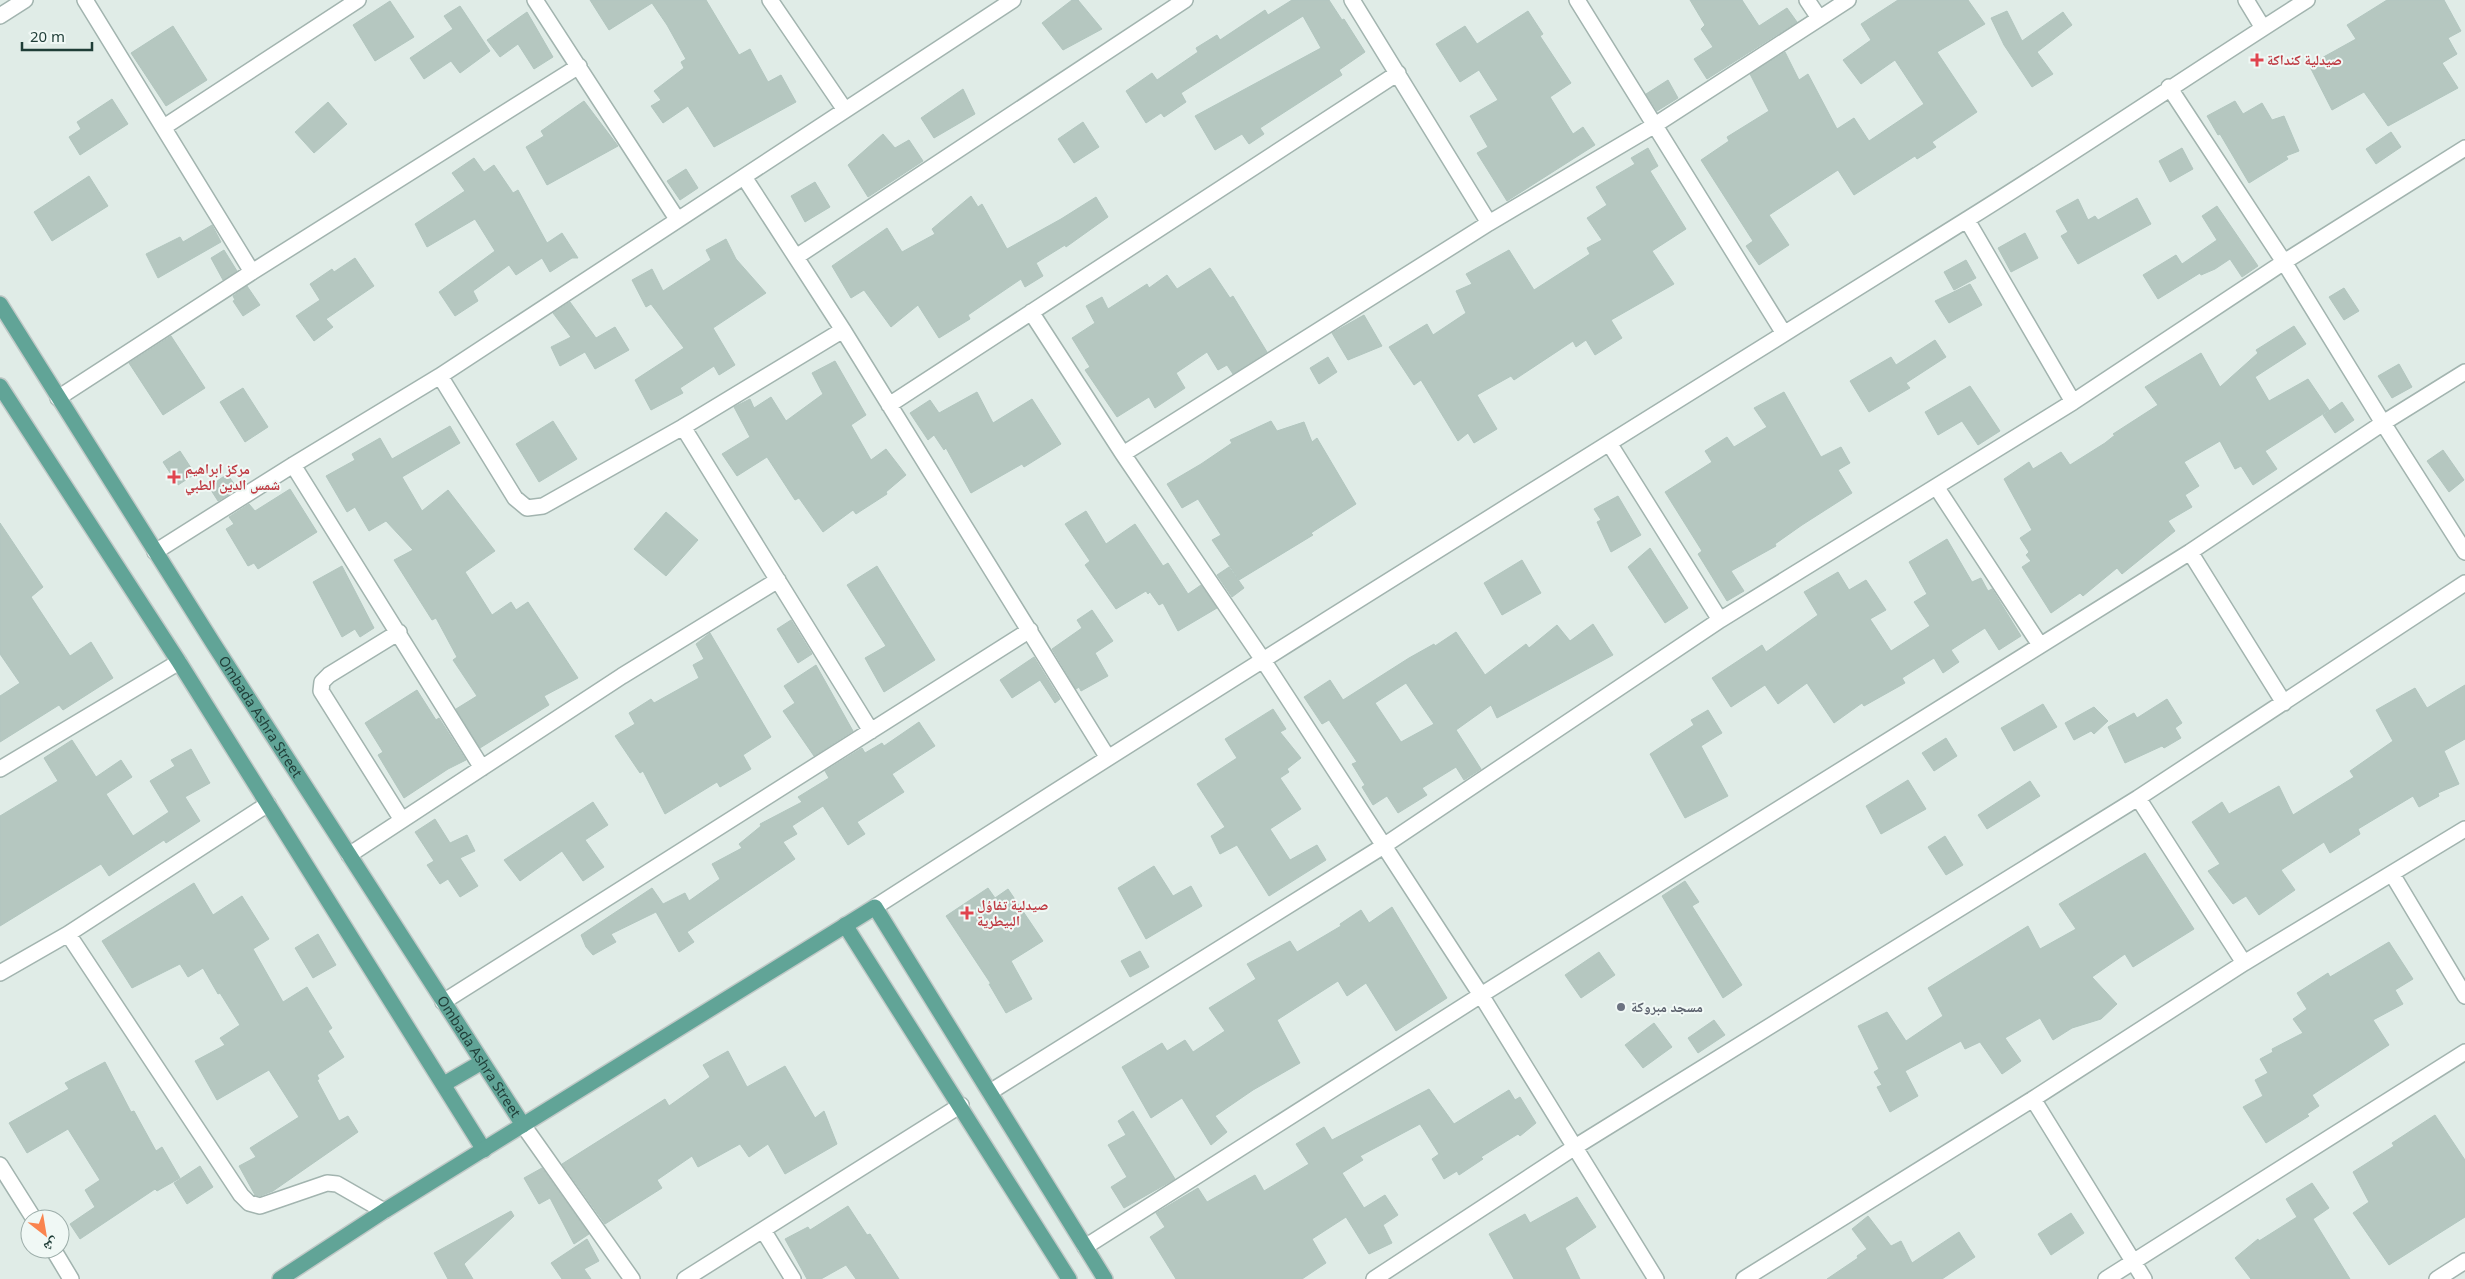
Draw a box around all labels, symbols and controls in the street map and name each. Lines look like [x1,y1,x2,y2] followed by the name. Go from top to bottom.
[22,20,92,52] scale bar
[30,26,65,46] text: 20 m
[2267,50,2342,69] place label: صيدلية كنداكة
[2251,54,2263,66] marker: صيدلية كنداكة
[185,459,280,496] place label: مركز ابراهيم شمس الدين الطبي
[167,470,181,484] marker: مركز ابراهيم شمس الدين الطبي
[215,652,307,781] street label: Ombada Ashra Street
[977,895,1048,930] place label: صيدلية تفاؤل البيطرية
[961,907,973,919] marker: صيدلية تفاؤل البيطرية
[433,992,526,1121] street label: Ombada Ashra Street
[1631,997,1703,1016] place label: مسجد مبروكة
[1615,1001,1627,1013] marker: مسجد مبروكة
[20,1209,70,1259] north arrow
[41,1234,63,1258] text: ش

